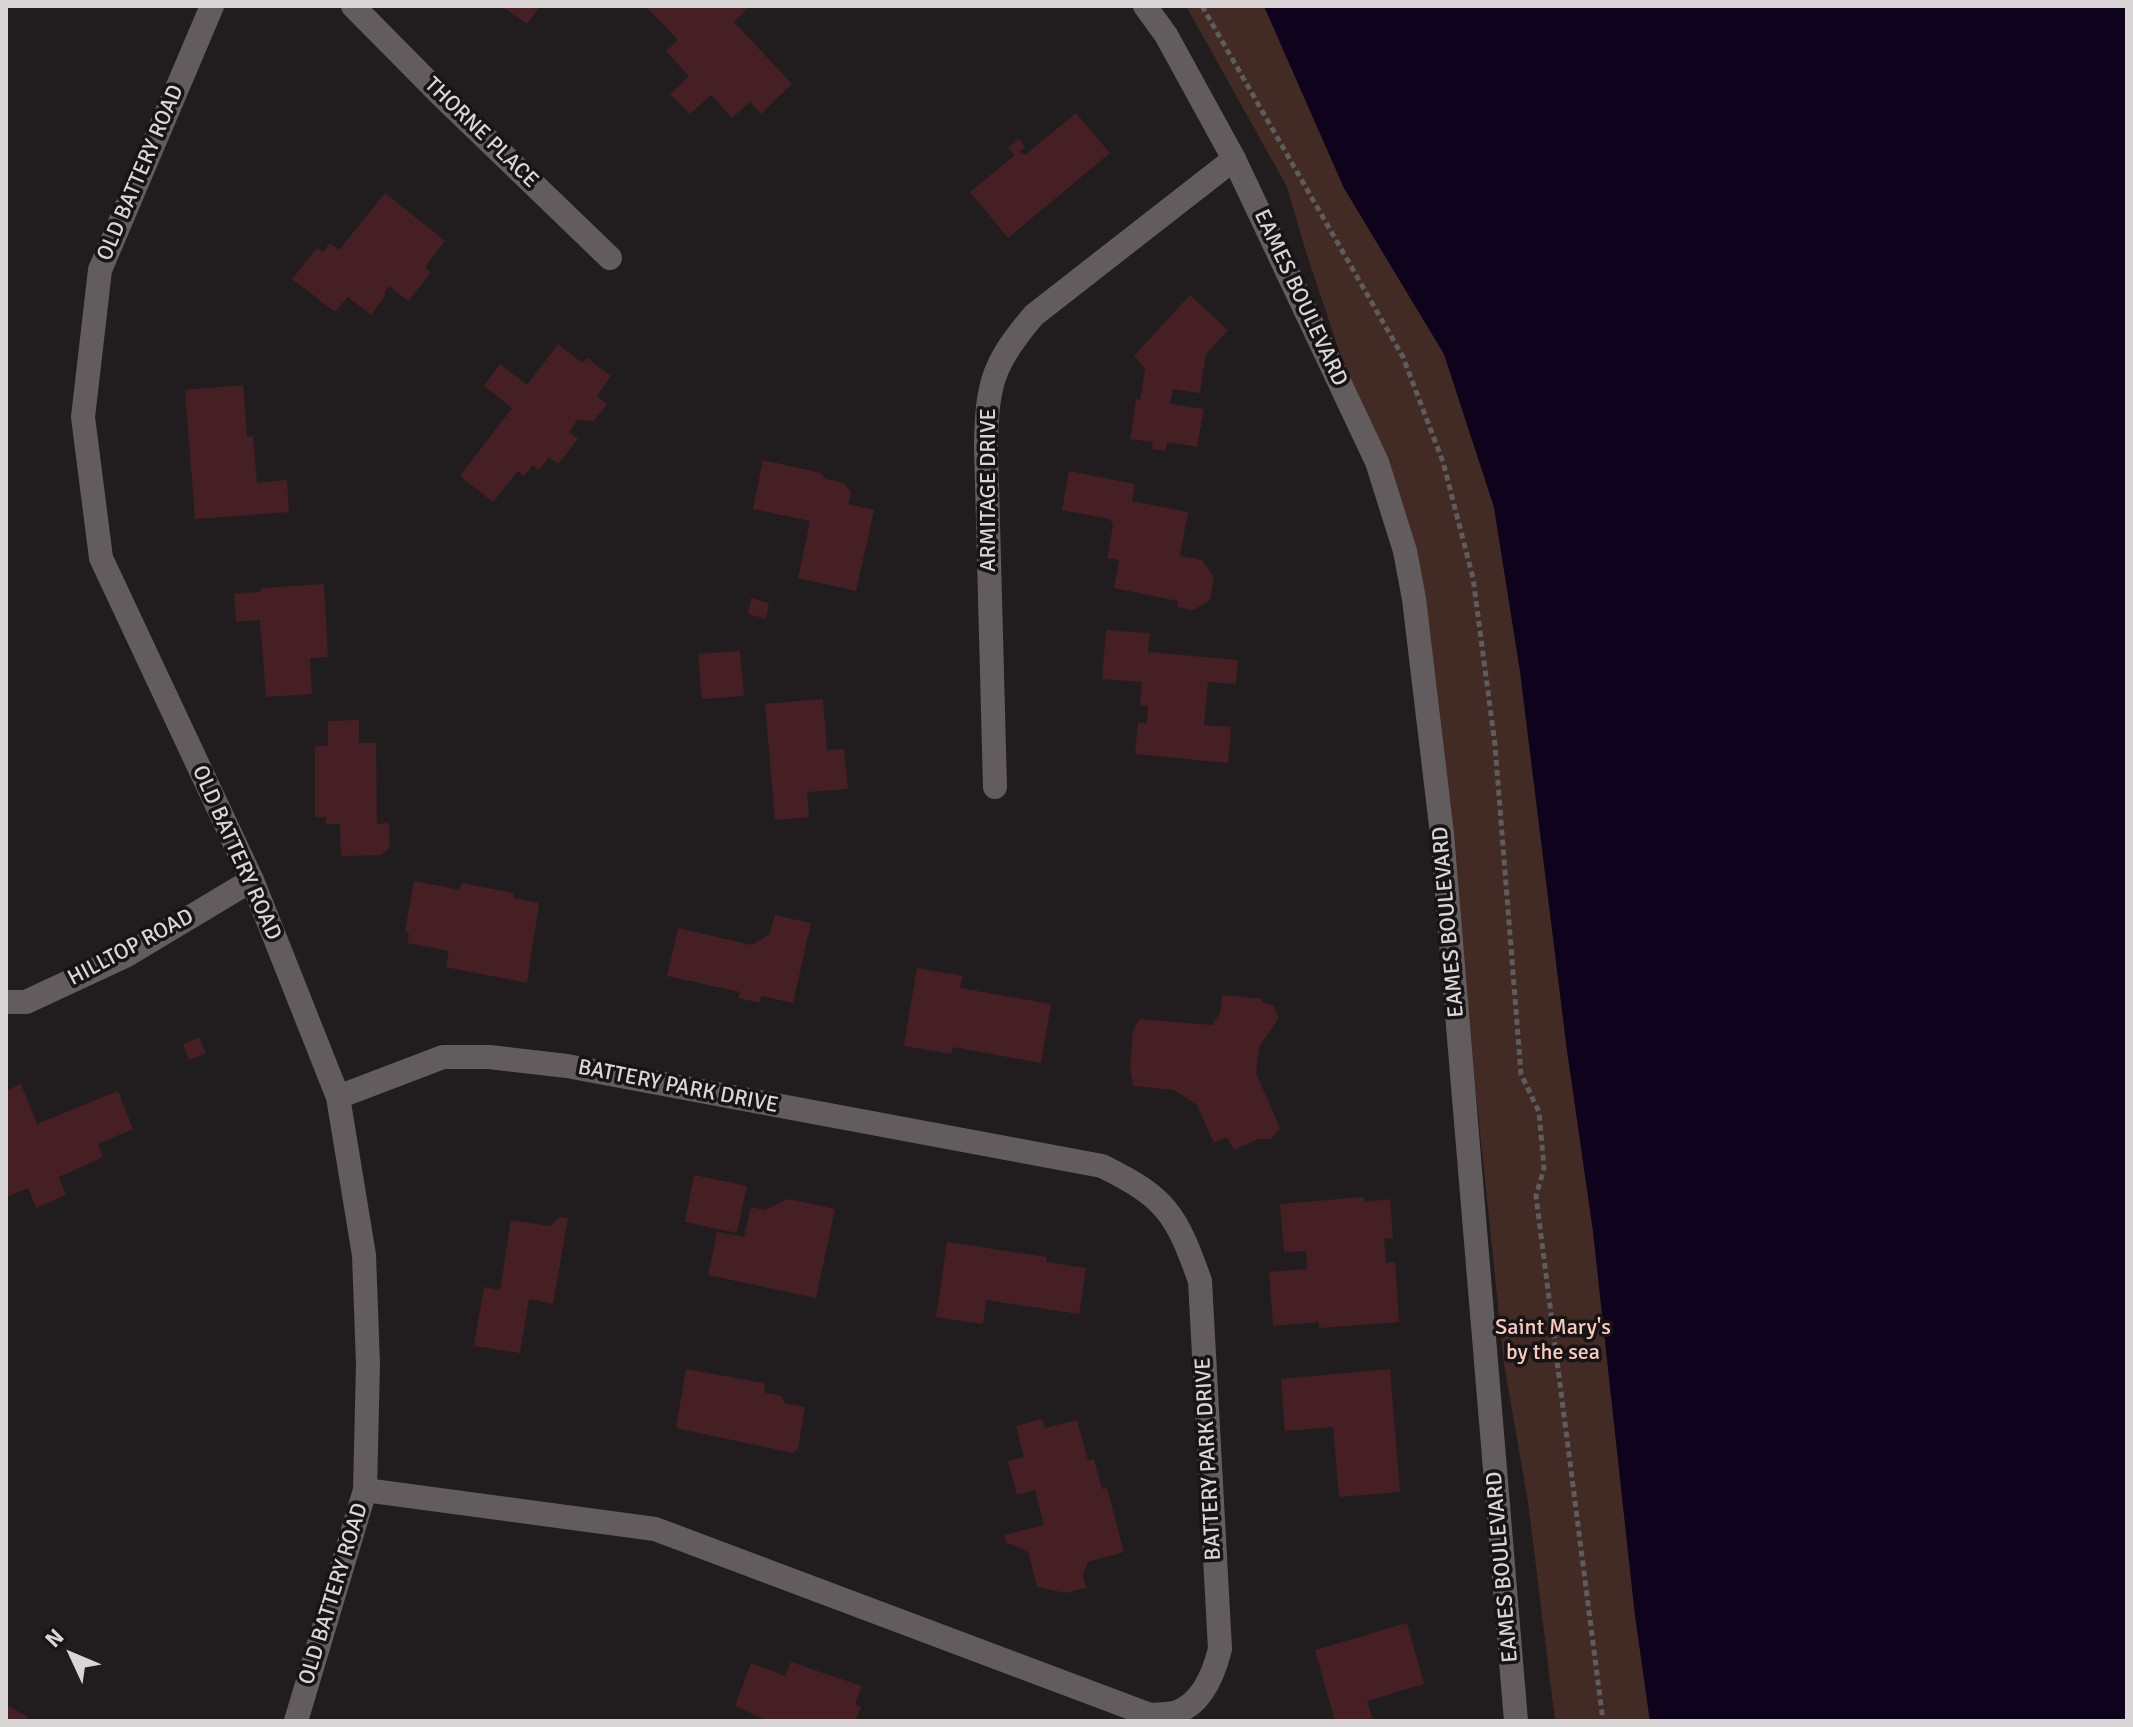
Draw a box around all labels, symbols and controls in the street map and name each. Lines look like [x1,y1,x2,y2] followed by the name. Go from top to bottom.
[419,72,543,194] street label: THORNE PLACE
[92,81,190,265] street label: OLD BATTERY ROAD
[1248,206,1352,390] street label: EAMES BOULEVARD
[976,408,1002,572] street label: ARMITAGE DRIVE
[186,762,286,944] street label: OLD BATTERY ROAD
[1427,825,1471,1019] street label: EAMES BOULEVARD
[64,904,198,992] street label: HILLTOP ROAD
[576,1055,780,1119] street label: BATTERY PARK DRIVE
[1495,1315,1611,1366] park label: Saint Mary's by the sea
[1190,1357,1228,1561] street label: BATTERY PARK DRIVE
[1481,1470,1525,1664] street label: EAMES BOULEVARD
[294,1500,374,1688] street label: OLD BATTERY ROAD
[32,1615,112,1695] north arrow
[39,1623,69,1653] text: N

